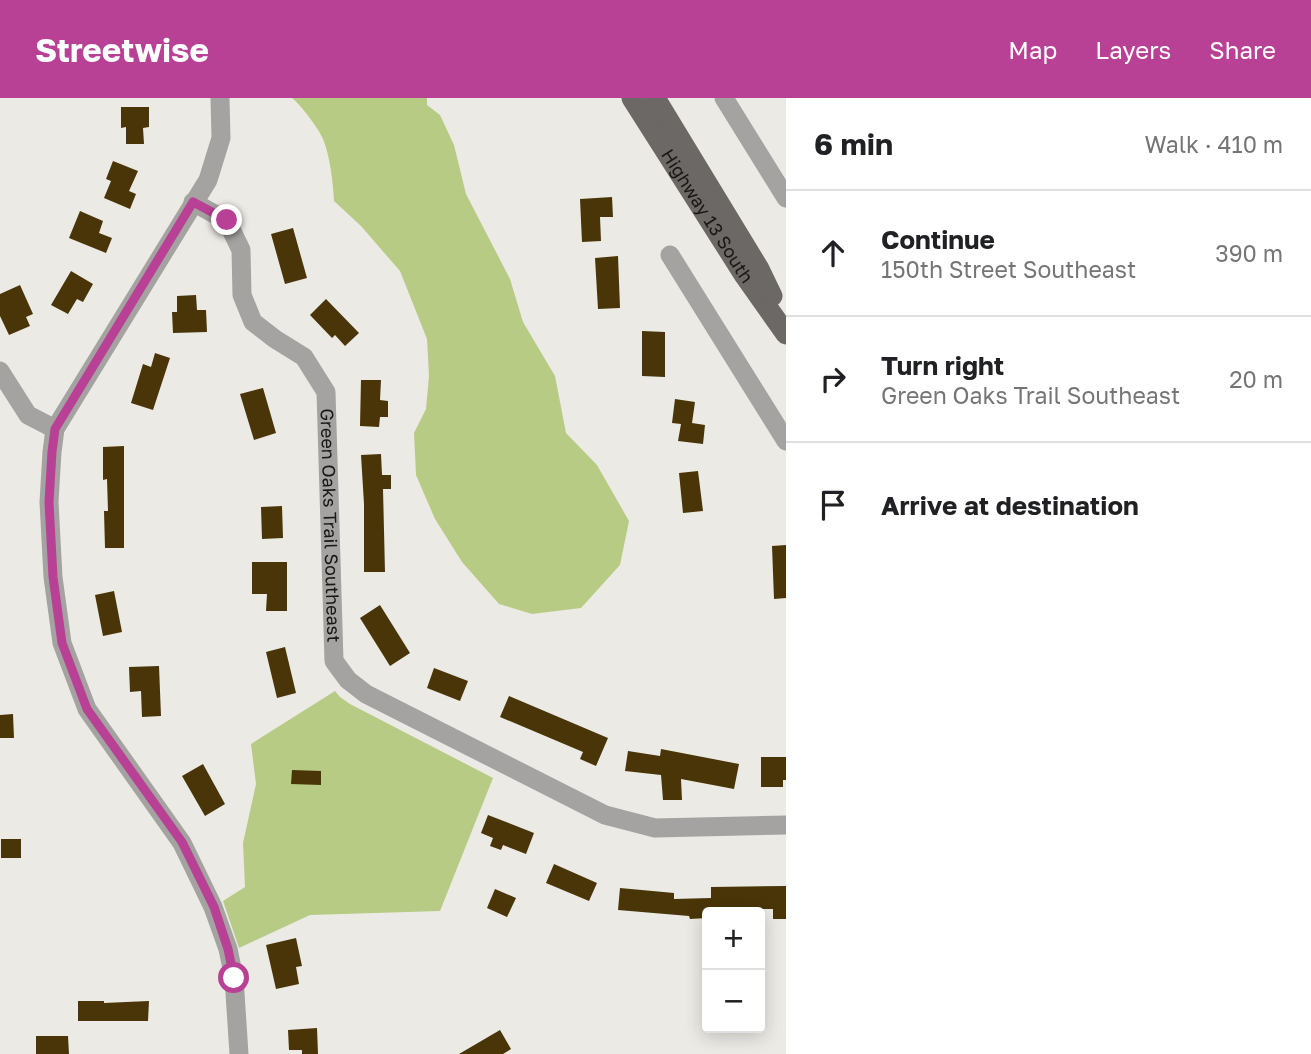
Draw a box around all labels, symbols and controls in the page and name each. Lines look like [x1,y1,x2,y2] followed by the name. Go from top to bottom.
[35,30,209,69] text: Streetwise
[1008,35,1057,64] text: Map
[1095,35,1171,64] text: Layers
[1209,35,1276,64] text: Share
[814,126,893,162] text: 6 min
[1145,130,1283,158] text: Walk · 410 m
[657,145,758,287] street label: Highway 13 South
[211,204,242,235] route end
[881,224,995,255] text: Continue
[814,234,852,272] icon: ahead
[1215,239,1283,267] text: 390 m
[881,255,1136,283] text: 150th Street Southeast
[881,350,1004,381] text: Turn right
[814,360,852,398] icon: right
[1229,365,1283,393] text: 20 m
[881,381,1180,409] text: Green Oaks Trail Southeast
[316,408,345,643] street label: Green Oaks Trail Southeast
[814,486,852,524] icon: arrive
[881,490,1139,521] text: Arrive at destination
[702,907,765,1033] map controls
[702,907,765,970] button: +
[218,962,249,993] route start
[702,970,765,1033] button: −

